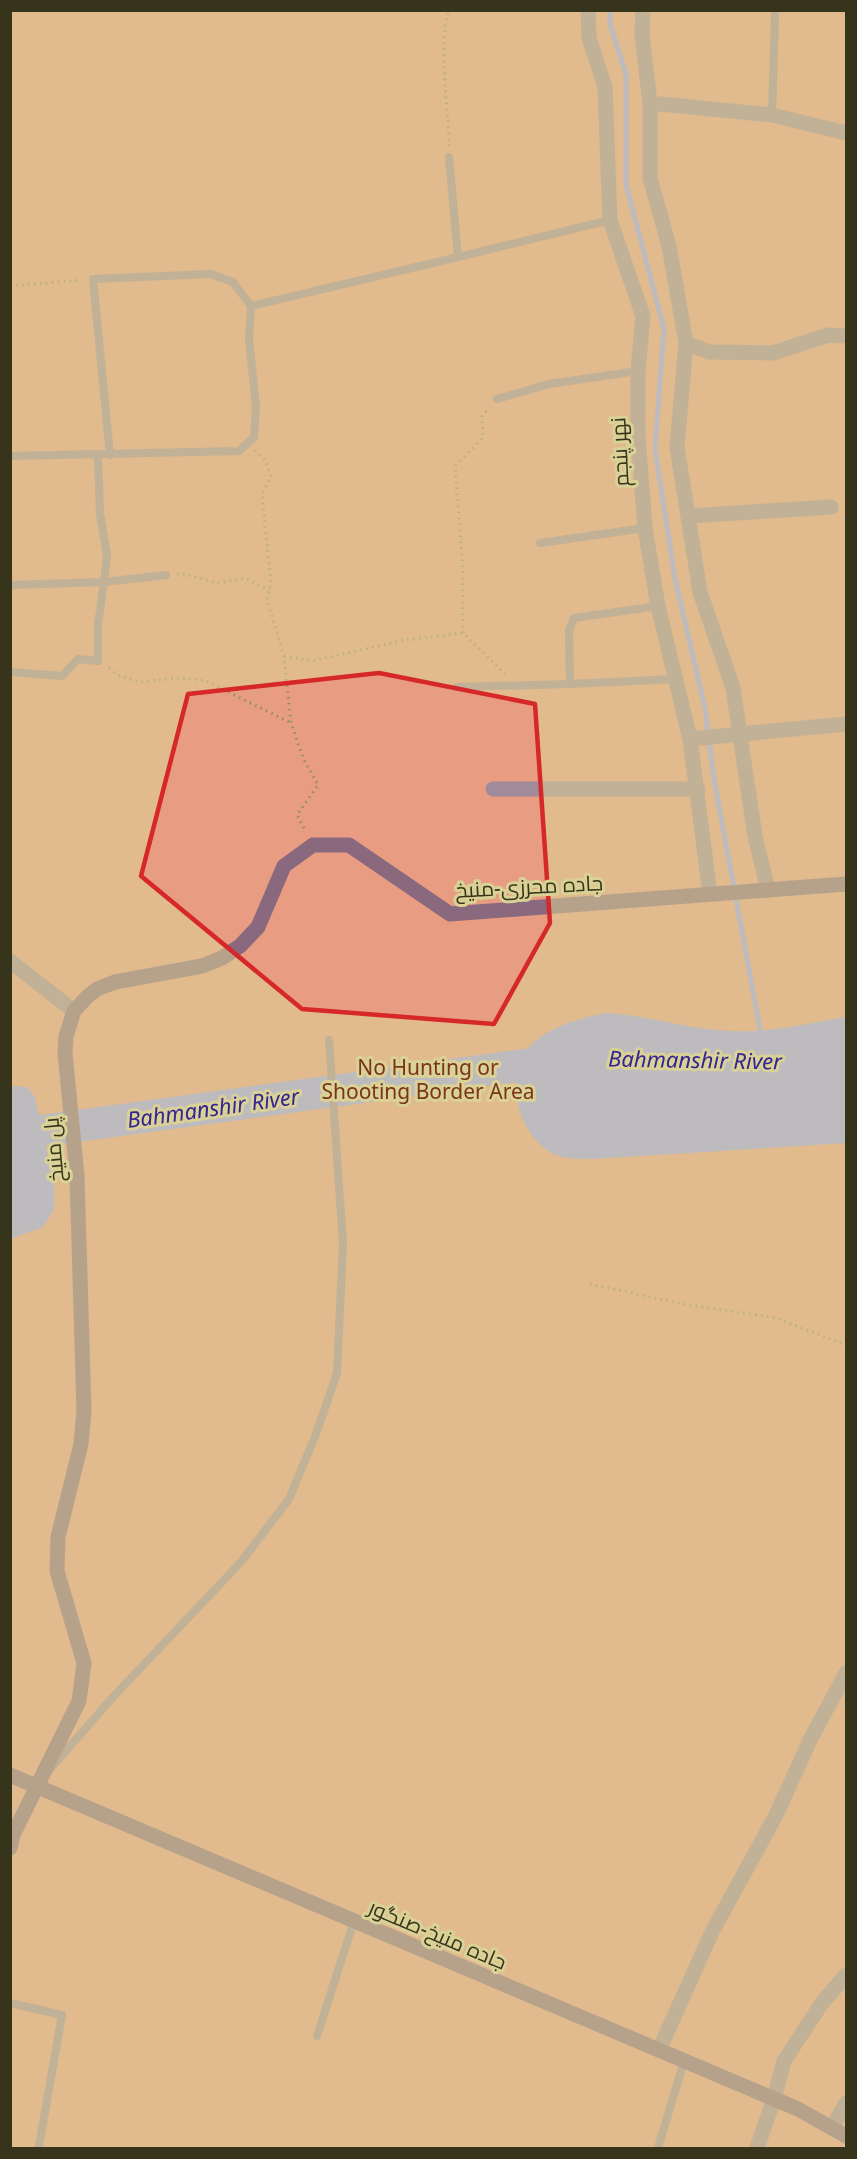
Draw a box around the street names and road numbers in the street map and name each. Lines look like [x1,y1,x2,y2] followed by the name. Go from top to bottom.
[603,417,636,487] street label: نهر پنجم
[454,868,604,905] street label: جاده محرزی-منیخ
[36,1116,71,1183] street label: پل منیخ
[363,1892,511,1977] street label: جاده منیخ-صنگور

